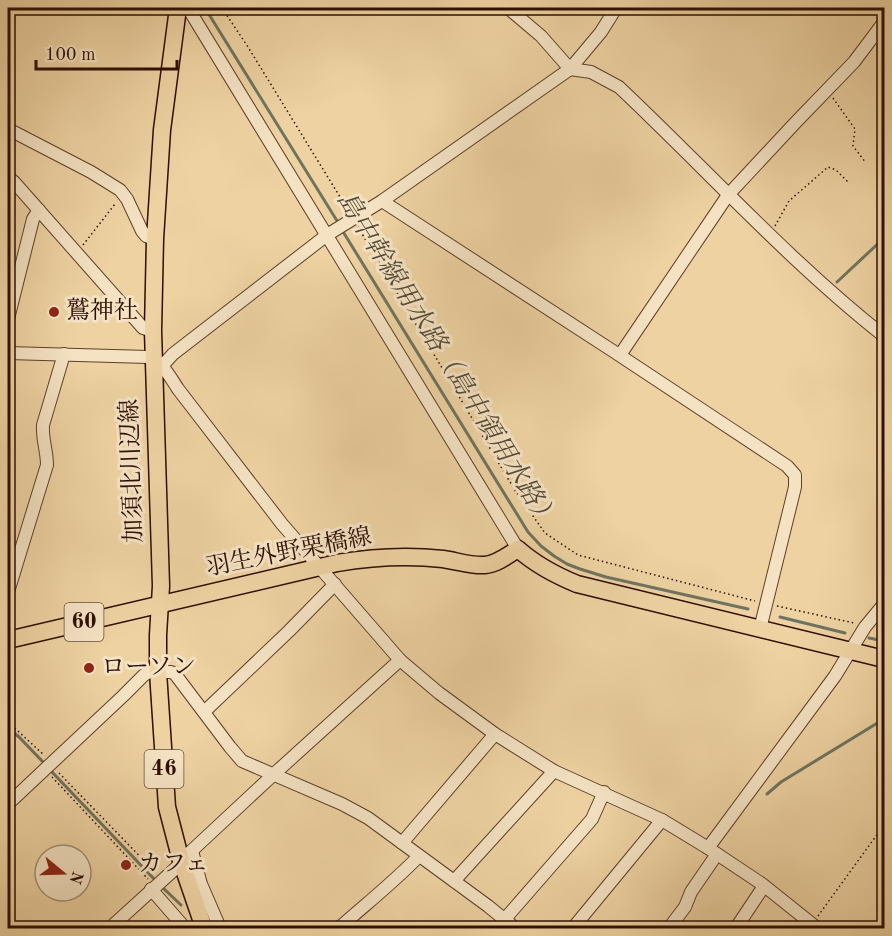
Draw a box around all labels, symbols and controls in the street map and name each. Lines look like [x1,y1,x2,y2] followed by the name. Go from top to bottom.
[36,33,177,71] scale bar
[45,46,96,64] text: 100 m
[332,186,563,532] water label: 島中幹線用水路（島中領用水路）
[66,297,138,324] place label: 鷲神社
[47,305,61,319] marker: 鷲神社
[115,399,148,543] street label: 加須北川辺線
[204,522,374,581] street label: 羽生外野栗橋線
[64,603,104,641] road number: 60
[101,656,196,680] place label: ローソン
[82,661,96,675] marker: ローソン
[144,750,184,788] road number: 46
[33,843,93,903] north arrow
[138,852,209,877] place label: カフェ
[119,858,133,872] marker: カフェ
[65,869,85,886] text: N

